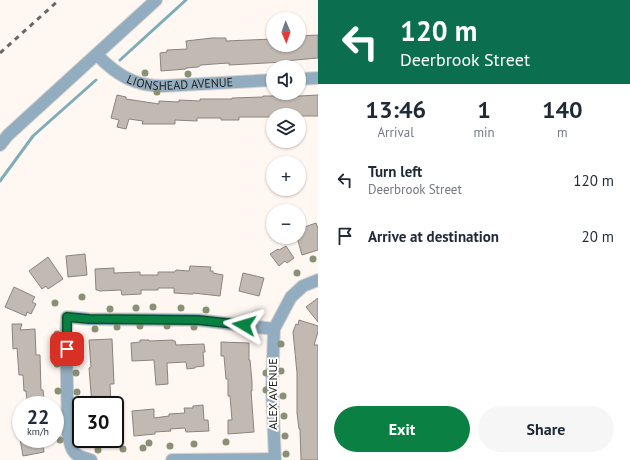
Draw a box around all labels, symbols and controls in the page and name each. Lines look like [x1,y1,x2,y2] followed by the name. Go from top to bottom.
[266,12,306,52] north arrow
[266,12,306,244] map controls
[400,12,477,49] text: 120 m
[334,16,386,68] icon: left
[400,48,530,71] text: Deerbrook Street
[266,60,306,100] button: sound
[125,71,233,93] street label: LIONSHEAD AVENUE
[365,94,426,125] text: 13:46
[477,94,491,125] text: 1
[542,94,583,125] text: 140
[266,108,306,148] button: layers
[378,124,414,141] text: Arrival
[473,124,495,141] text: min
[557,124,568,141] text: m
[266,156,306,196] button: +
[368,162,422,181] text: Turn left
[334,169,356,191] icon: left
[573,171,614,190] text: 120 m
[368,181,462,198] text: Deerbrook Street
[266,204,306,244] button: −
[334,225,356,247] icon: arrive
[368,227,499,246] text: Arrive at destination
[581,227,614,246] text: 20 m
[223,304,265,346] position arrow
[50,332,84,366] pin
[56,338,78,360] icon: arrive
[265,358,280,430] street label: ALEX AVENUE
[72,396,124,448] speed limit sign: 30
[27,404,49,430] text: 22
[334,406,470,452] button: Exit
[478,406,614,452] button: Share
[27,425,49,438] text: km/h

